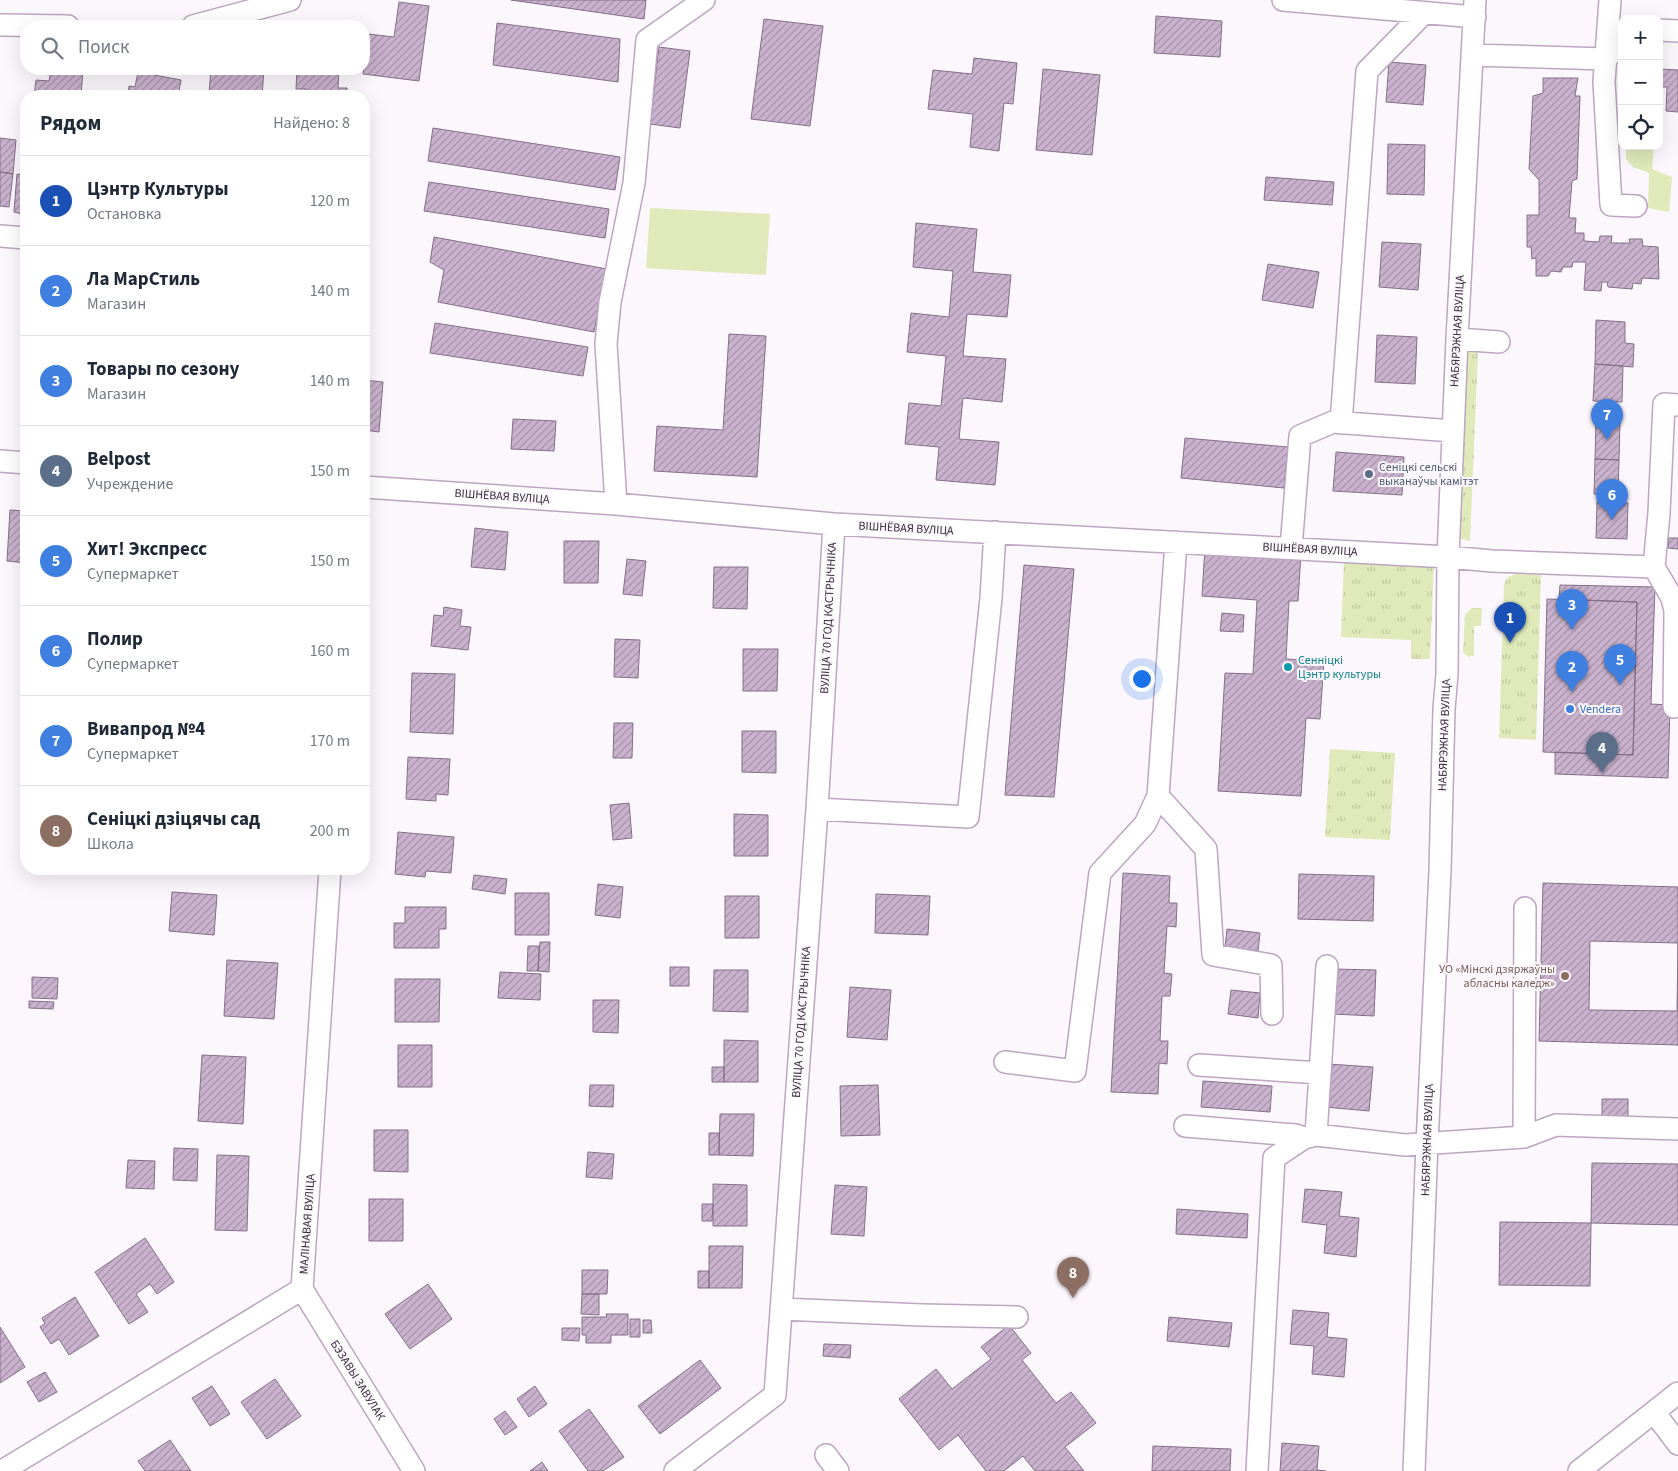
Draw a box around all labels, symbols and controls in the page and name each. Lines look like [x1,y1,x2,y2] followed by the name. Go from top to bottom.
[1618,15,1663,150] map controls
[1618,15,1663,60] button: +
[20,20,370,75] search box
[38,34,66,62] icon: search
[78,34,129,61] text: Поиск
[1618,60,1663,105] button: −
[1618,105,1663,150] button: locate
[40,108,101,138] text: Рядом
[273,112,350,134] text: Найдено: 8
[87,176,228,203] text: Цэнтр Культуры
[52,190,60,212] text: 1
[310,190,350,212] text: 120 m
[87,203,161,225] text: Остановка
[87,266,200,293] text: Ла МарСтиль
[1446,274,1469,388] street label: НАБЯРЭЖНАЯ ВУЛІЦА
[52,280,60,302] text: 2
[310,280,350,302] text: 140 m
[87,293,146,315] text: Магазин
[87,356,239,383] text: Товары по сезону
[52,370,60,392] text: 3
[310,370,350,392] text: 140 m
[87,383,146,405] text: Магазин
[1591,399,1623,440] pin: 7
[87,446,150,473] text: Belpost
[1379,459,1479,490] place label: Сеніцкі сельскі выканаўчы камітэт
[52,460,60,482] text: 4
[310,460,350,482] text: 150 m
[1363,468,1375,480] marker: Сеніцкі сельскі выканаўчы камітэт
[87,473,174,495] text: Учреждение
[1596,479,1628,520] pin: 6
[454,485,551,508] street label: ВІШНЁВАЯ ВУЛІЦА
[858,518,954,540] street label: ВІШНЁВАЯ ВУЛІЦА
[87,536,207,563] text: Хит! Экспресс
[1262,539,1358,561] street label: ВІШНЁВАЯ ВУЛІЦА
[816,541,841,694] street label: ВУЛІЦА 70 ГОД КАСТРЫЧНІКА
[52,550,60,572] text: 5
[310,550,350,572] text: 150 m
[87,563,179,585] text: Супермаркет
[1556,589,1588,630] pin: 3
[1494,602,1526,643] pin: 1
[87,626,143,653] text: Полир
[52,640,60,662] text: 6
[310,640,350,662] text: 160 m
[1604,644,1636,685] pin: 5
[1556,651,1588,692] pin: 2
[1298,652,1381,683] place label: Сенніцкі Цэнтр культуры
[87,653,179,675] text: Супермаркет
[1282,661,1294,673] marker: Сенніцкі Цэнтр культуры
[1129,666,1155,692] your location
[1434,678,1455,791] street label: НАБЯРЭЖНАЯ ВУЛІЦА
[1580,701,1621,718] place label: Vendera
[1564,703,1576,715] marker: Vendera
[87,716,205,743] text: Вивапрод №4
[52,730,60,752] text: 7
[310,730,350,752] text: 170 m
[1586,732,1618,773] pin: 4
[87,743,179,765] text: Супермаркет
[87,806,260,833] text: Сеніцкі дзіцячы сад
[52,820,60,842] text: 8
[310,820,350,842] text: 200 m
[87,833,134,855] text: Школа
[788,945,815,1098] street label: ВУЛІЦА 70 ГОД КАСТРЫЧНІКА
[1439,961,1555,992] place label: УО «Мінскі дзяржаўны абласны каледж»
[1559,970,1571,982] marker: УО «Мінскі дзяржаўны абласны каледж»
[1417,1083,1438,1196] street label: НАБЯРЭЖНАЯ ВУЛІЦА
[296,1173,320,1275] street label: МАЛІНАВАЯ ВУЛІЦА
[1057,1257,1089,1298] pin: 8
[326,1337,389,1424] street label: БЭЗАВЫ ЗАВУЛАК

